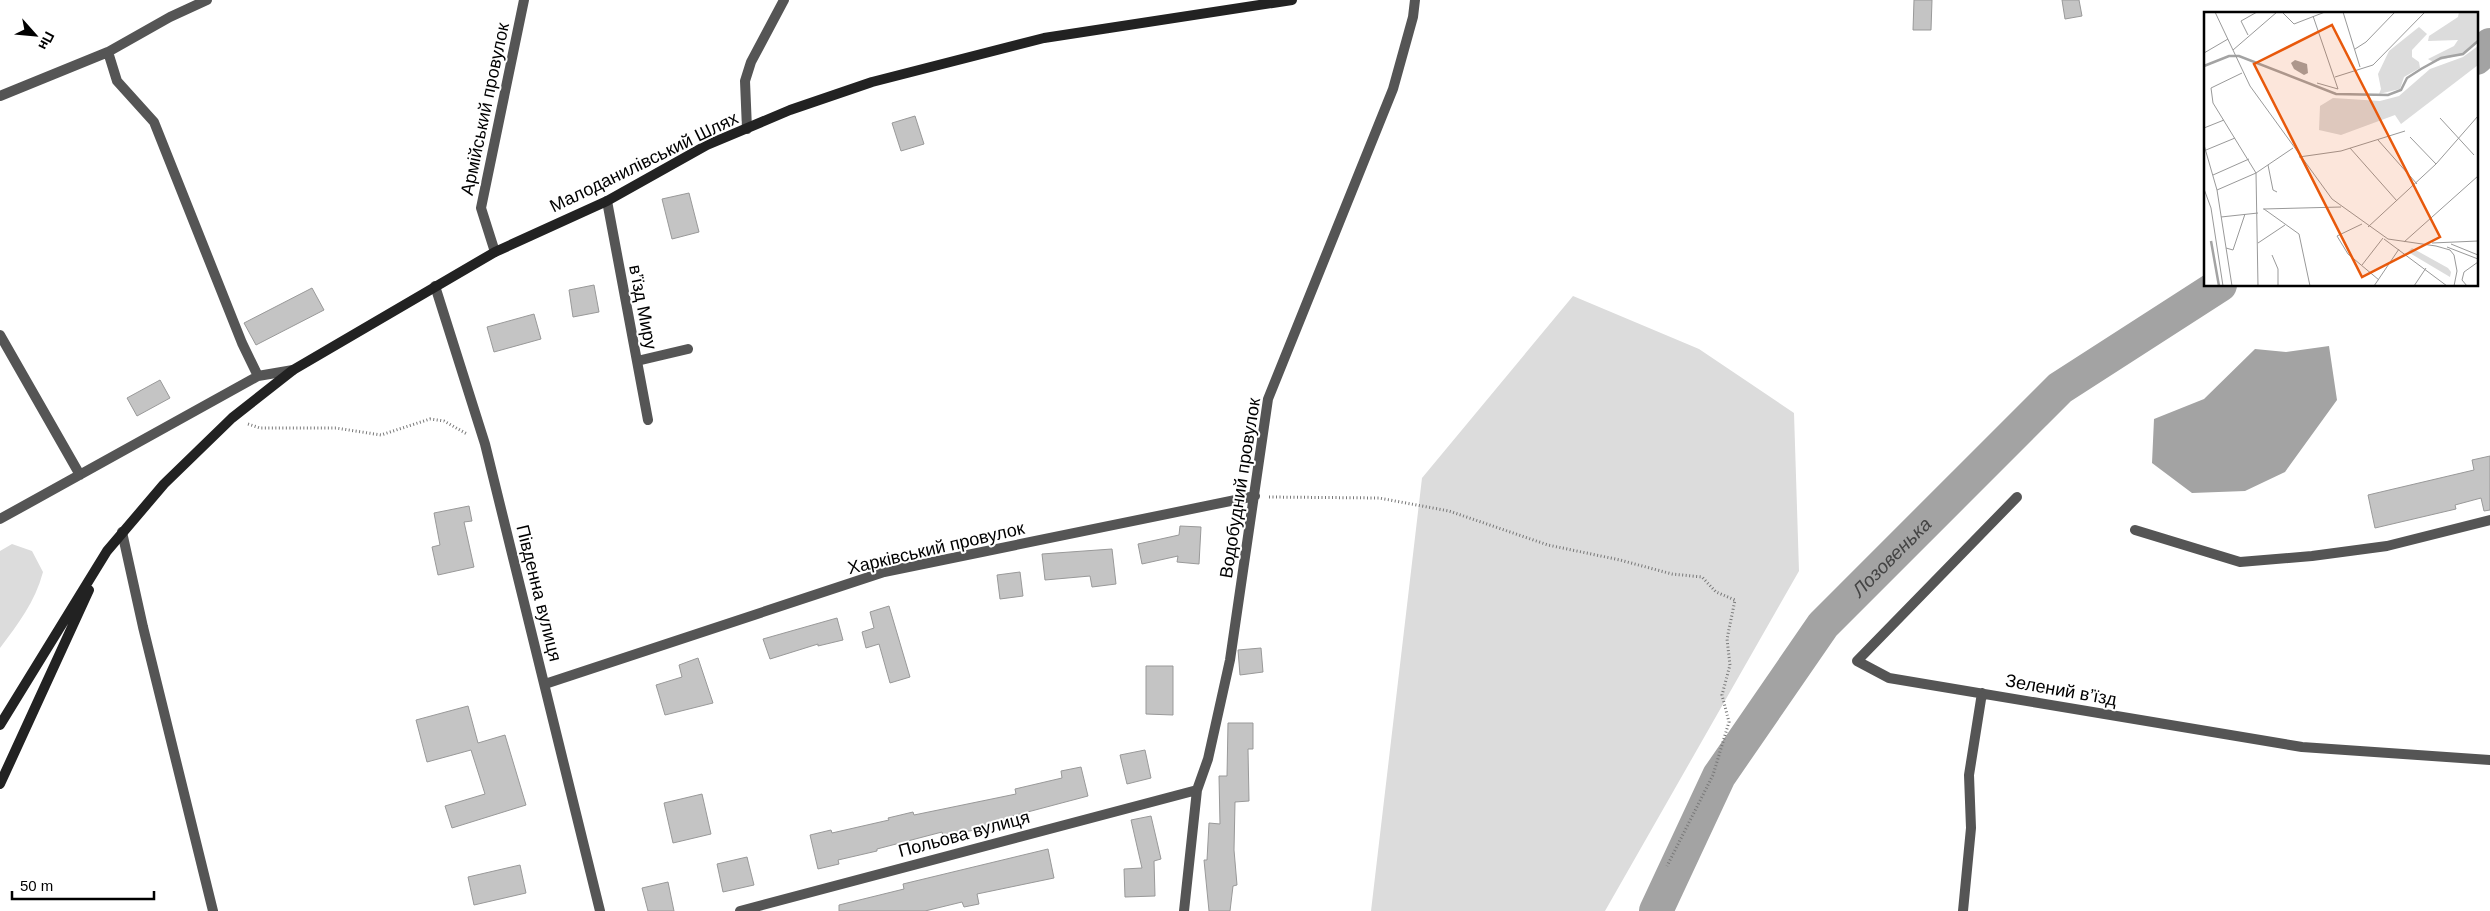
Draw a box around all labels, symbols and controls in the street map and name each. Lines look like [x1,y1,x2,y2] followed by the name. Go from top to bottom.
[10,10,60,60] north arrow
[2204,12,2478,286] inset map
[457,21,513,197] street label: Армійський провулок
[35,29,58,53] text: Пн
[547,108,741,216] street label: Малоданилівський Шлях
[625,263,661,351] street label: в’їзд Миру
[1216,396,1264,580] street label: Водобудний провулок
[1846,513,1935,602] water label: Лозовенька
[846,518,1026,578] street label: Харківський провулок
[512,523,566,663] street label: Південна вулиця
[2004,670,2119,710] street label: Зелений в’їзд
[896,807,1032,861] street label: Польова вулиця
[12,868,155,900] scale bar
[20,877,53,894] text: 50 m

